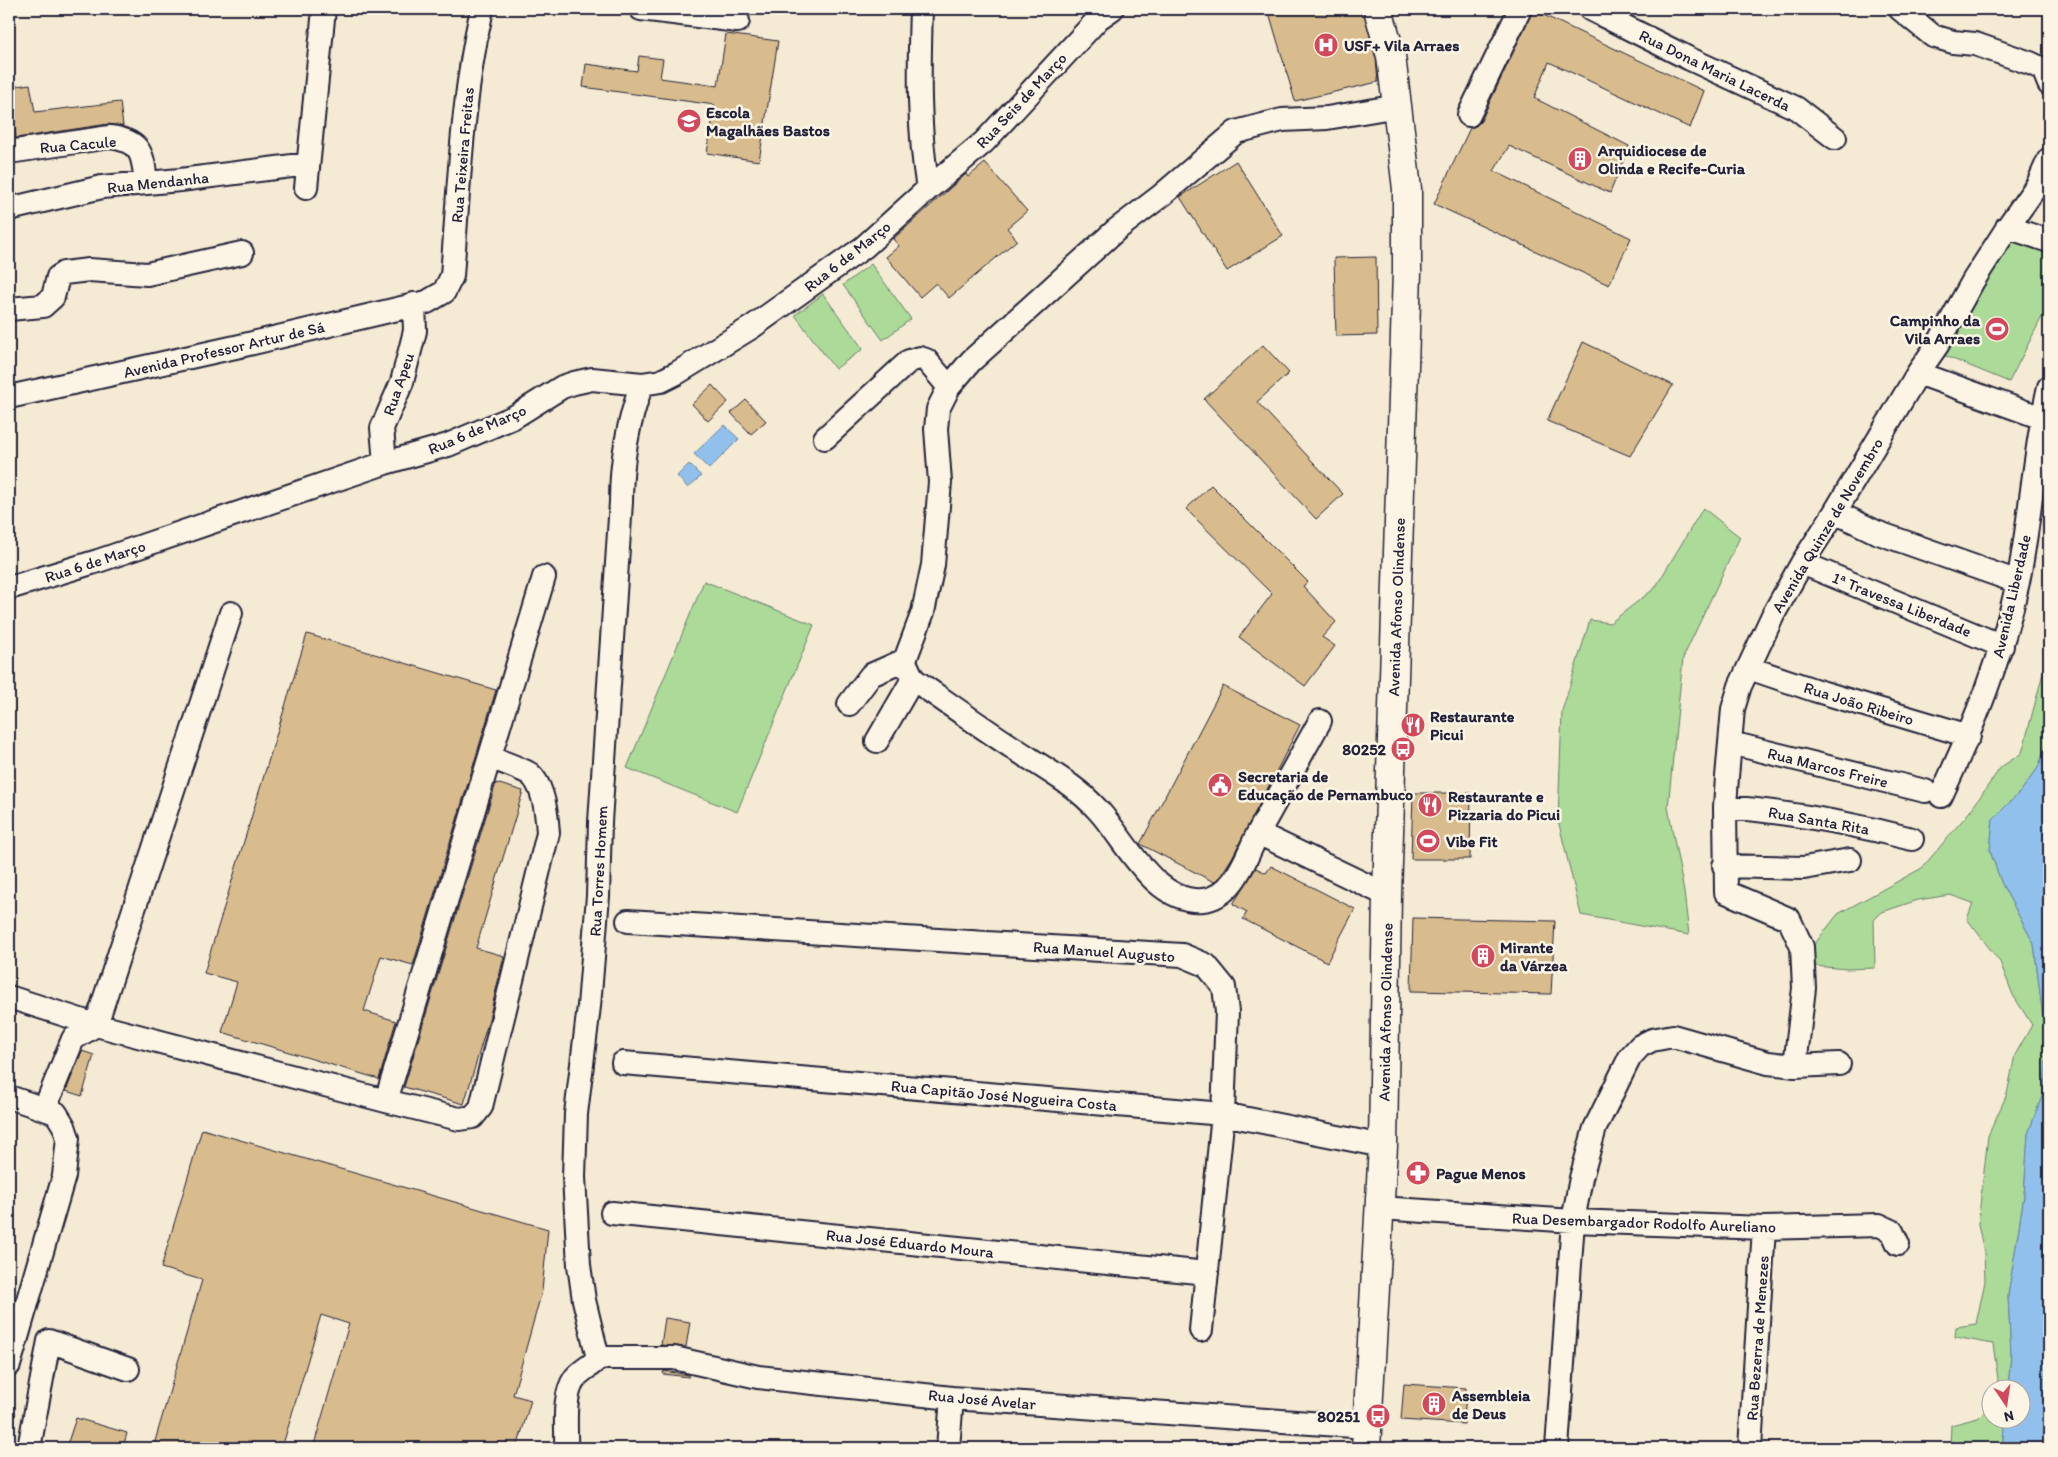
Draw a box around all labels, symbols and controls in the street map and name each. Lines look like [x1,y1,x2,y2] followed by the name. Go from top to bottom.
[1636,26,1794,116] street label: Rua Dona Maria Lacerda
[1313,32,1339,58] hospital icon: USF+ Vila Arraes
[1344,36,1459,55] place label: USF+ Vila Arraes
[972,48,1071,152] street label: Rua Seis de Março
[447,86,478,224] street label: Rua Teixeira Freitas
[706,103,830,141] place label: Escola Magalhães Bastos
[676,108,702,134] school or university icon: Escola Magalhães Bastos
[39,132,117,157] street label: Rua Cacule
[1597,141,1746,178] place label: Arquidiocese de Olinda e Recife-Curia
[1567,146,1593,172] building icon: Arquidiocese de Olinda e Recife-Curia
[106,168,210,197] street label: Rua Mendanha
[800,217,894,296] street label: Rua 6 de Março
[1890,311,1981,348] place label: Campinho da Vila Arraes
[1984,316,2010,342] sports icon: Campinho da Vila Arraes
[122,317,327,382] street label: Avenida Professor Artur de Sá
[379,350,418,418] street label: Rua Apeu
[425,400,529,459] street label: Rua 6 de Março
[1768,435,1887,616] street label: Avenida Quinze de Novembro
[1384,517,1409,697] street label: Avenida Afonso Olindense
[1988,533,2035,660] street label: Avenida Liberdade
[42,536,148,587] street label: Rua 6 de Março
[1829,568,1974,641] street label: 1ª Travessa Liberdade
[1802,678,1916,729] street label: Rua João Ribeiro
[1430,707,1515,744] place label: Restaurante Picui
[1400,712,1426,738] restaurant icon: Restaurante Picui
[1390,736,1416,762] bus stop icon: 80252
[1342,740,1387,759] place label: 80252
[1766,743,1890,792] street label: Rua Marcos Freire
[1238,767,1413,805] place label: Secretaria de Educação de Pernambuco
[1207,772,1233,798] public building icon: Secretaria de Educação de Pernambuco
[1448,787,1560,824] place label: Restaurante e Pizzaria do Picui
[1417,792,1443,818] restaurant icon: Restaurante e Pizzaria do Picui
[1767,802,1872,839] street label: Rua Santa Rita
[586,805,611,937] street label: Rua Torres Homem
[1415,828,1441,854] sports icon: Vibe Fit
[1446,832,1497,851] place label: Vibe Fit
[1374,923,1397,1102] street label: Avenida Afonso Olindense
[1032,937,1176,966] street label: Rua Manuel Augusto
[1500,938,1568,975] place label: Mirante da Várzea
[1470,943,1496,969] building icon: Mirante da Várzea
[890,1076,1118,1115] street label: Rua Capitão José Nogueira Costa
[1405,1160,1431,1186] pharmacy icon: Pague Menos
[1436,1164,1526,1184] place label: Pague Menos
[1512,1208,1776,1237] street label: Rua Desembargador Rodolfo Aureliano
[825,1225,996,1262] street label: Rua José Eduardo Moura
[1742,1255,1773,1421] street label: Rua Bezerra de Menezes
[1980,1380,2030,1430] north arrow
[927,1385,1037,1414] street label: Rua José Avelar
[1451,1386,1531,1423] place label: Assembleia de Deus
[1421,1391,1447,1417] building icon: Assembleia de Deus
[1365,1403,1391,1429] bus stop icon: 80251
[1317,1407,1361,1426] place label: 80251
[2002,1407,2015,1426] text: N

